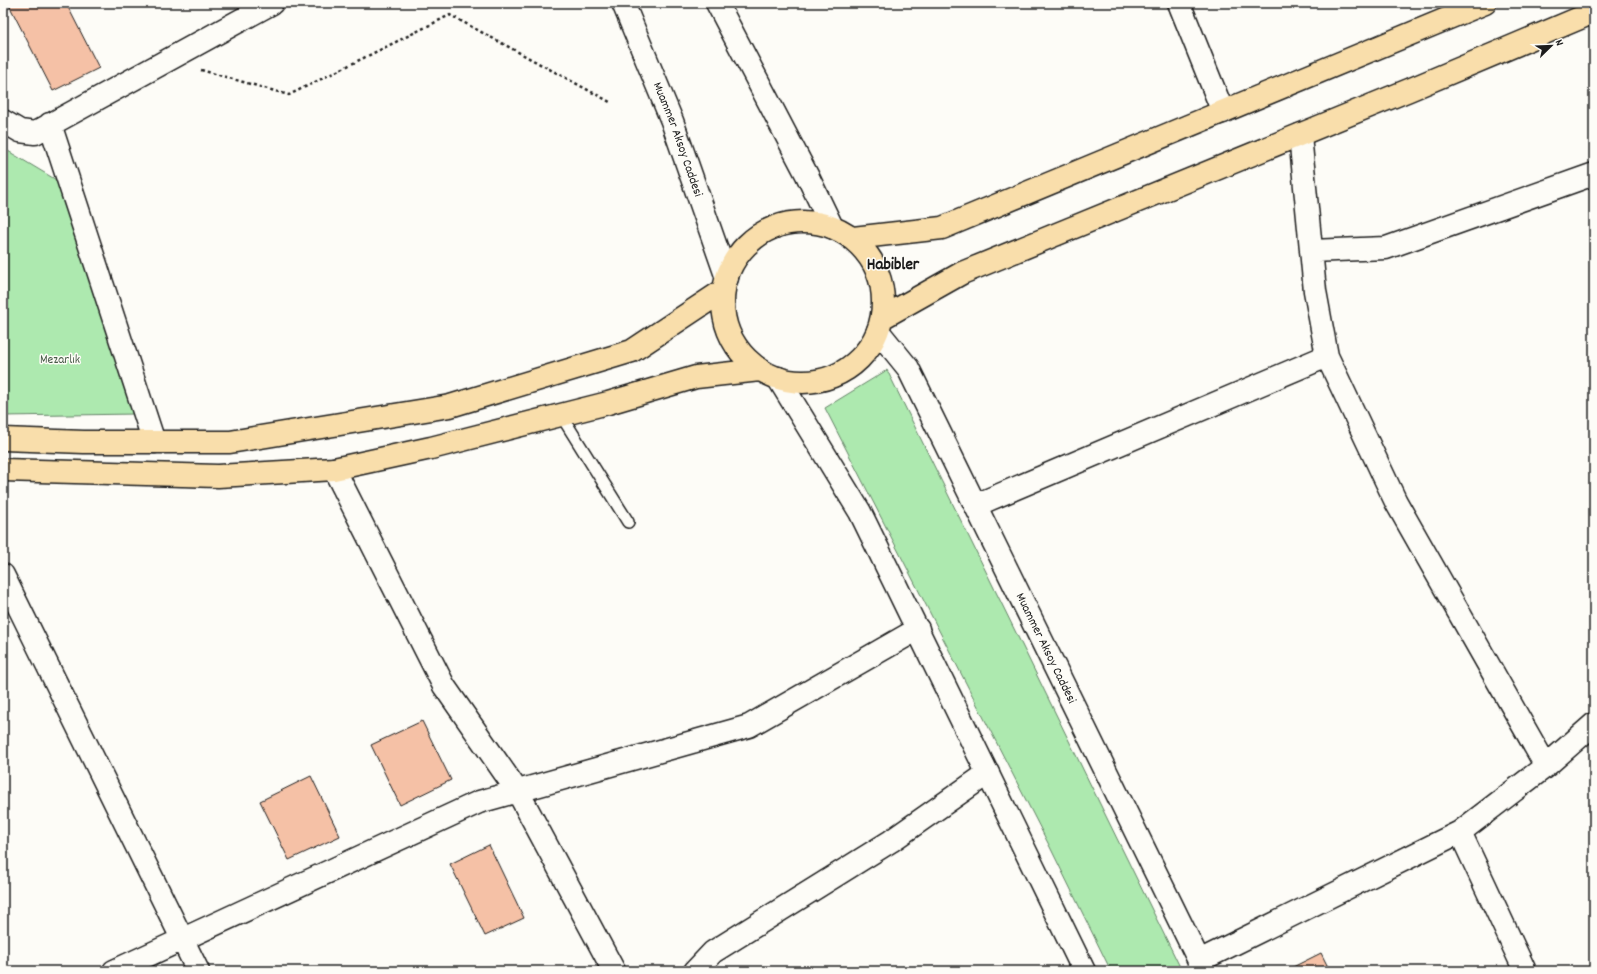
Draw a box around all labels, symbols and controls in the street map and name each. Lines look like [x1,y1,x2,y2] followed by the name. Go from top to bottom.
[1531,26,1571,66] north arrow
[1550,37,1567,49] text: N
[647,79,708,200] street label: Muammer Aksoy Caddesi
[867,254,920,278] district label: Habibler
[40,351,80,370] park label: Mezarlık
[1010,590,1081,708] street label: Muammer Aksoy Caddesi

